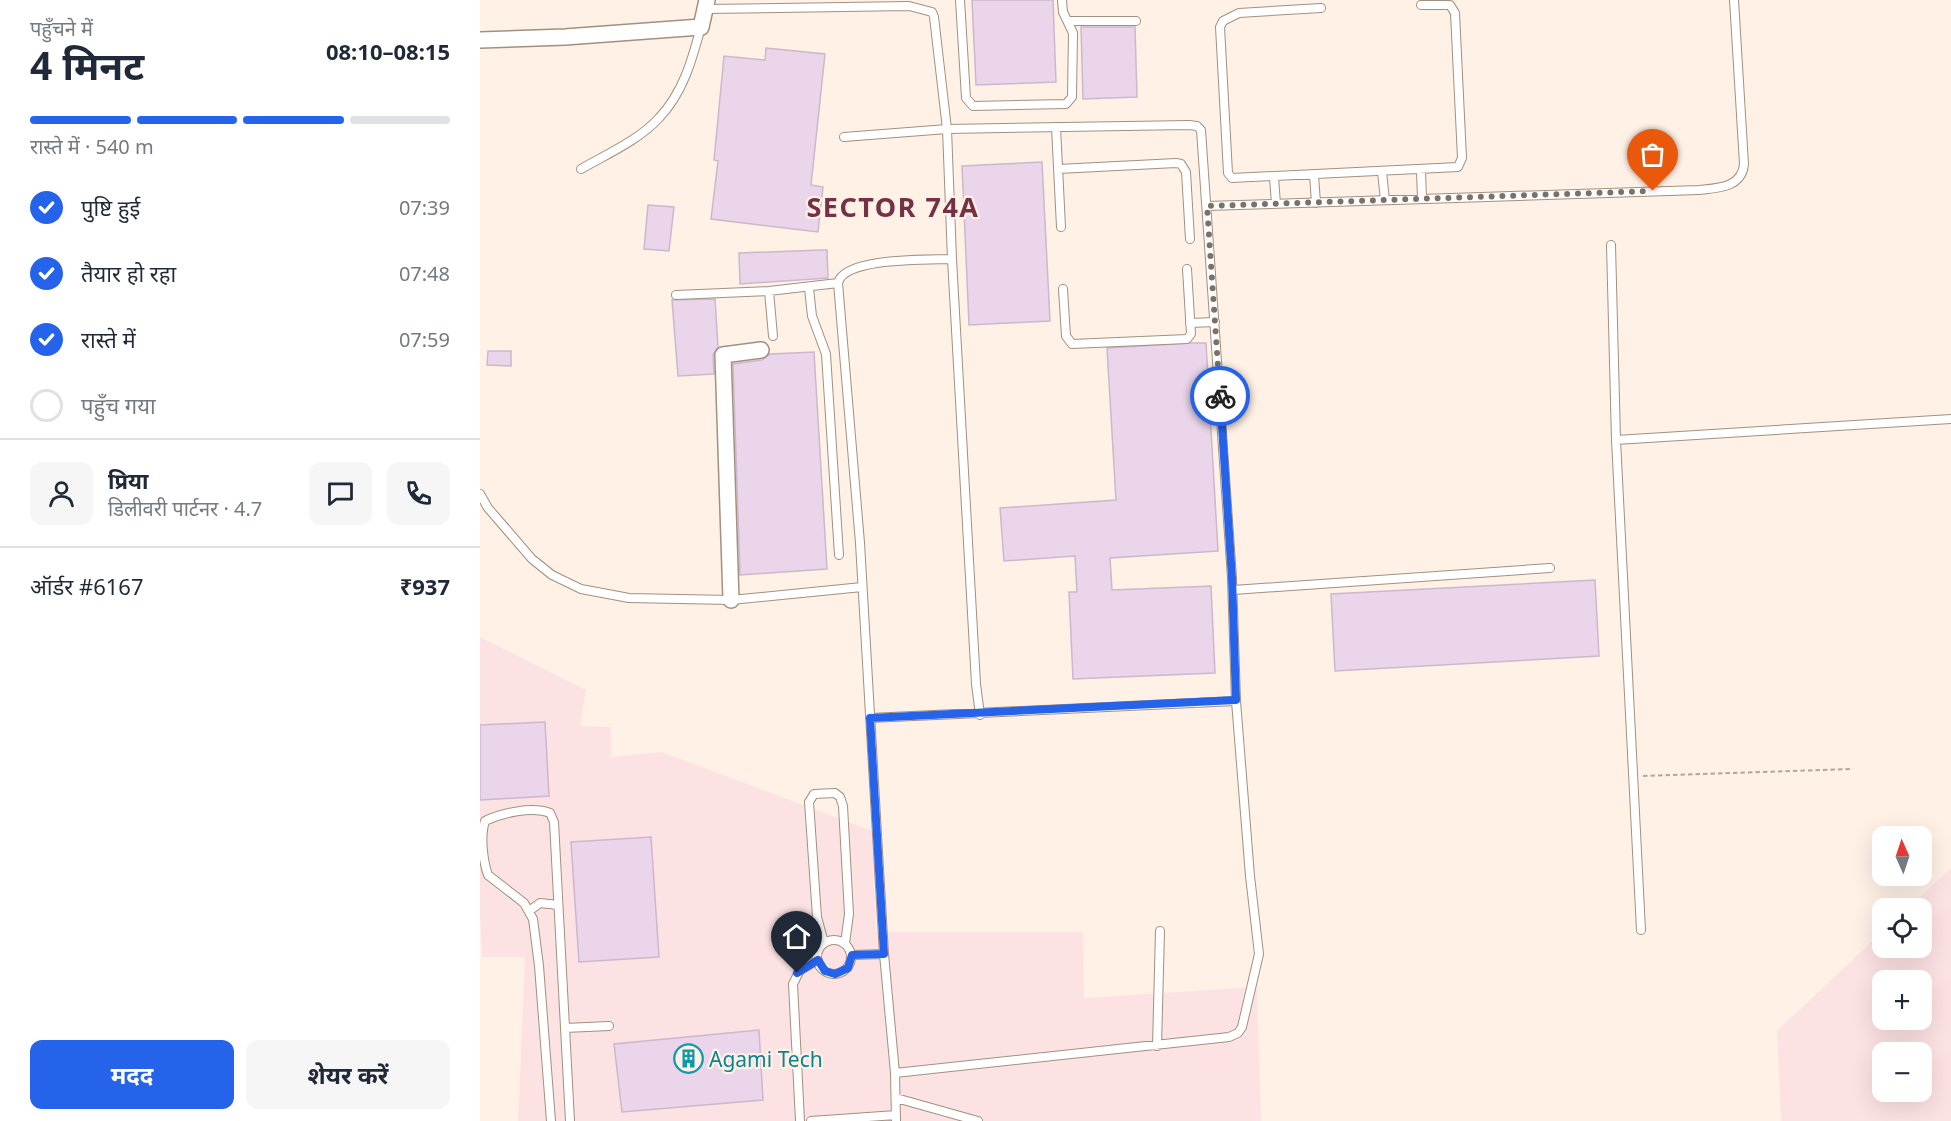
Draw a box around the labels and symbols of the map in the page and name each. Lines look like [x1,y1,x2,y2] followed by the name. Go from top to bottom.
[1627,129,1678,191] pin
[806,188,980,225] district label: SECTOR 74A
[1190,366,1250,426] courier
[1872,826,1932,886] north arrow
[771,911,822,973] pin
[672,1043,704,1075] building icon: Agami Tech
[709,1045,823,1073] place label: Agami Tech

